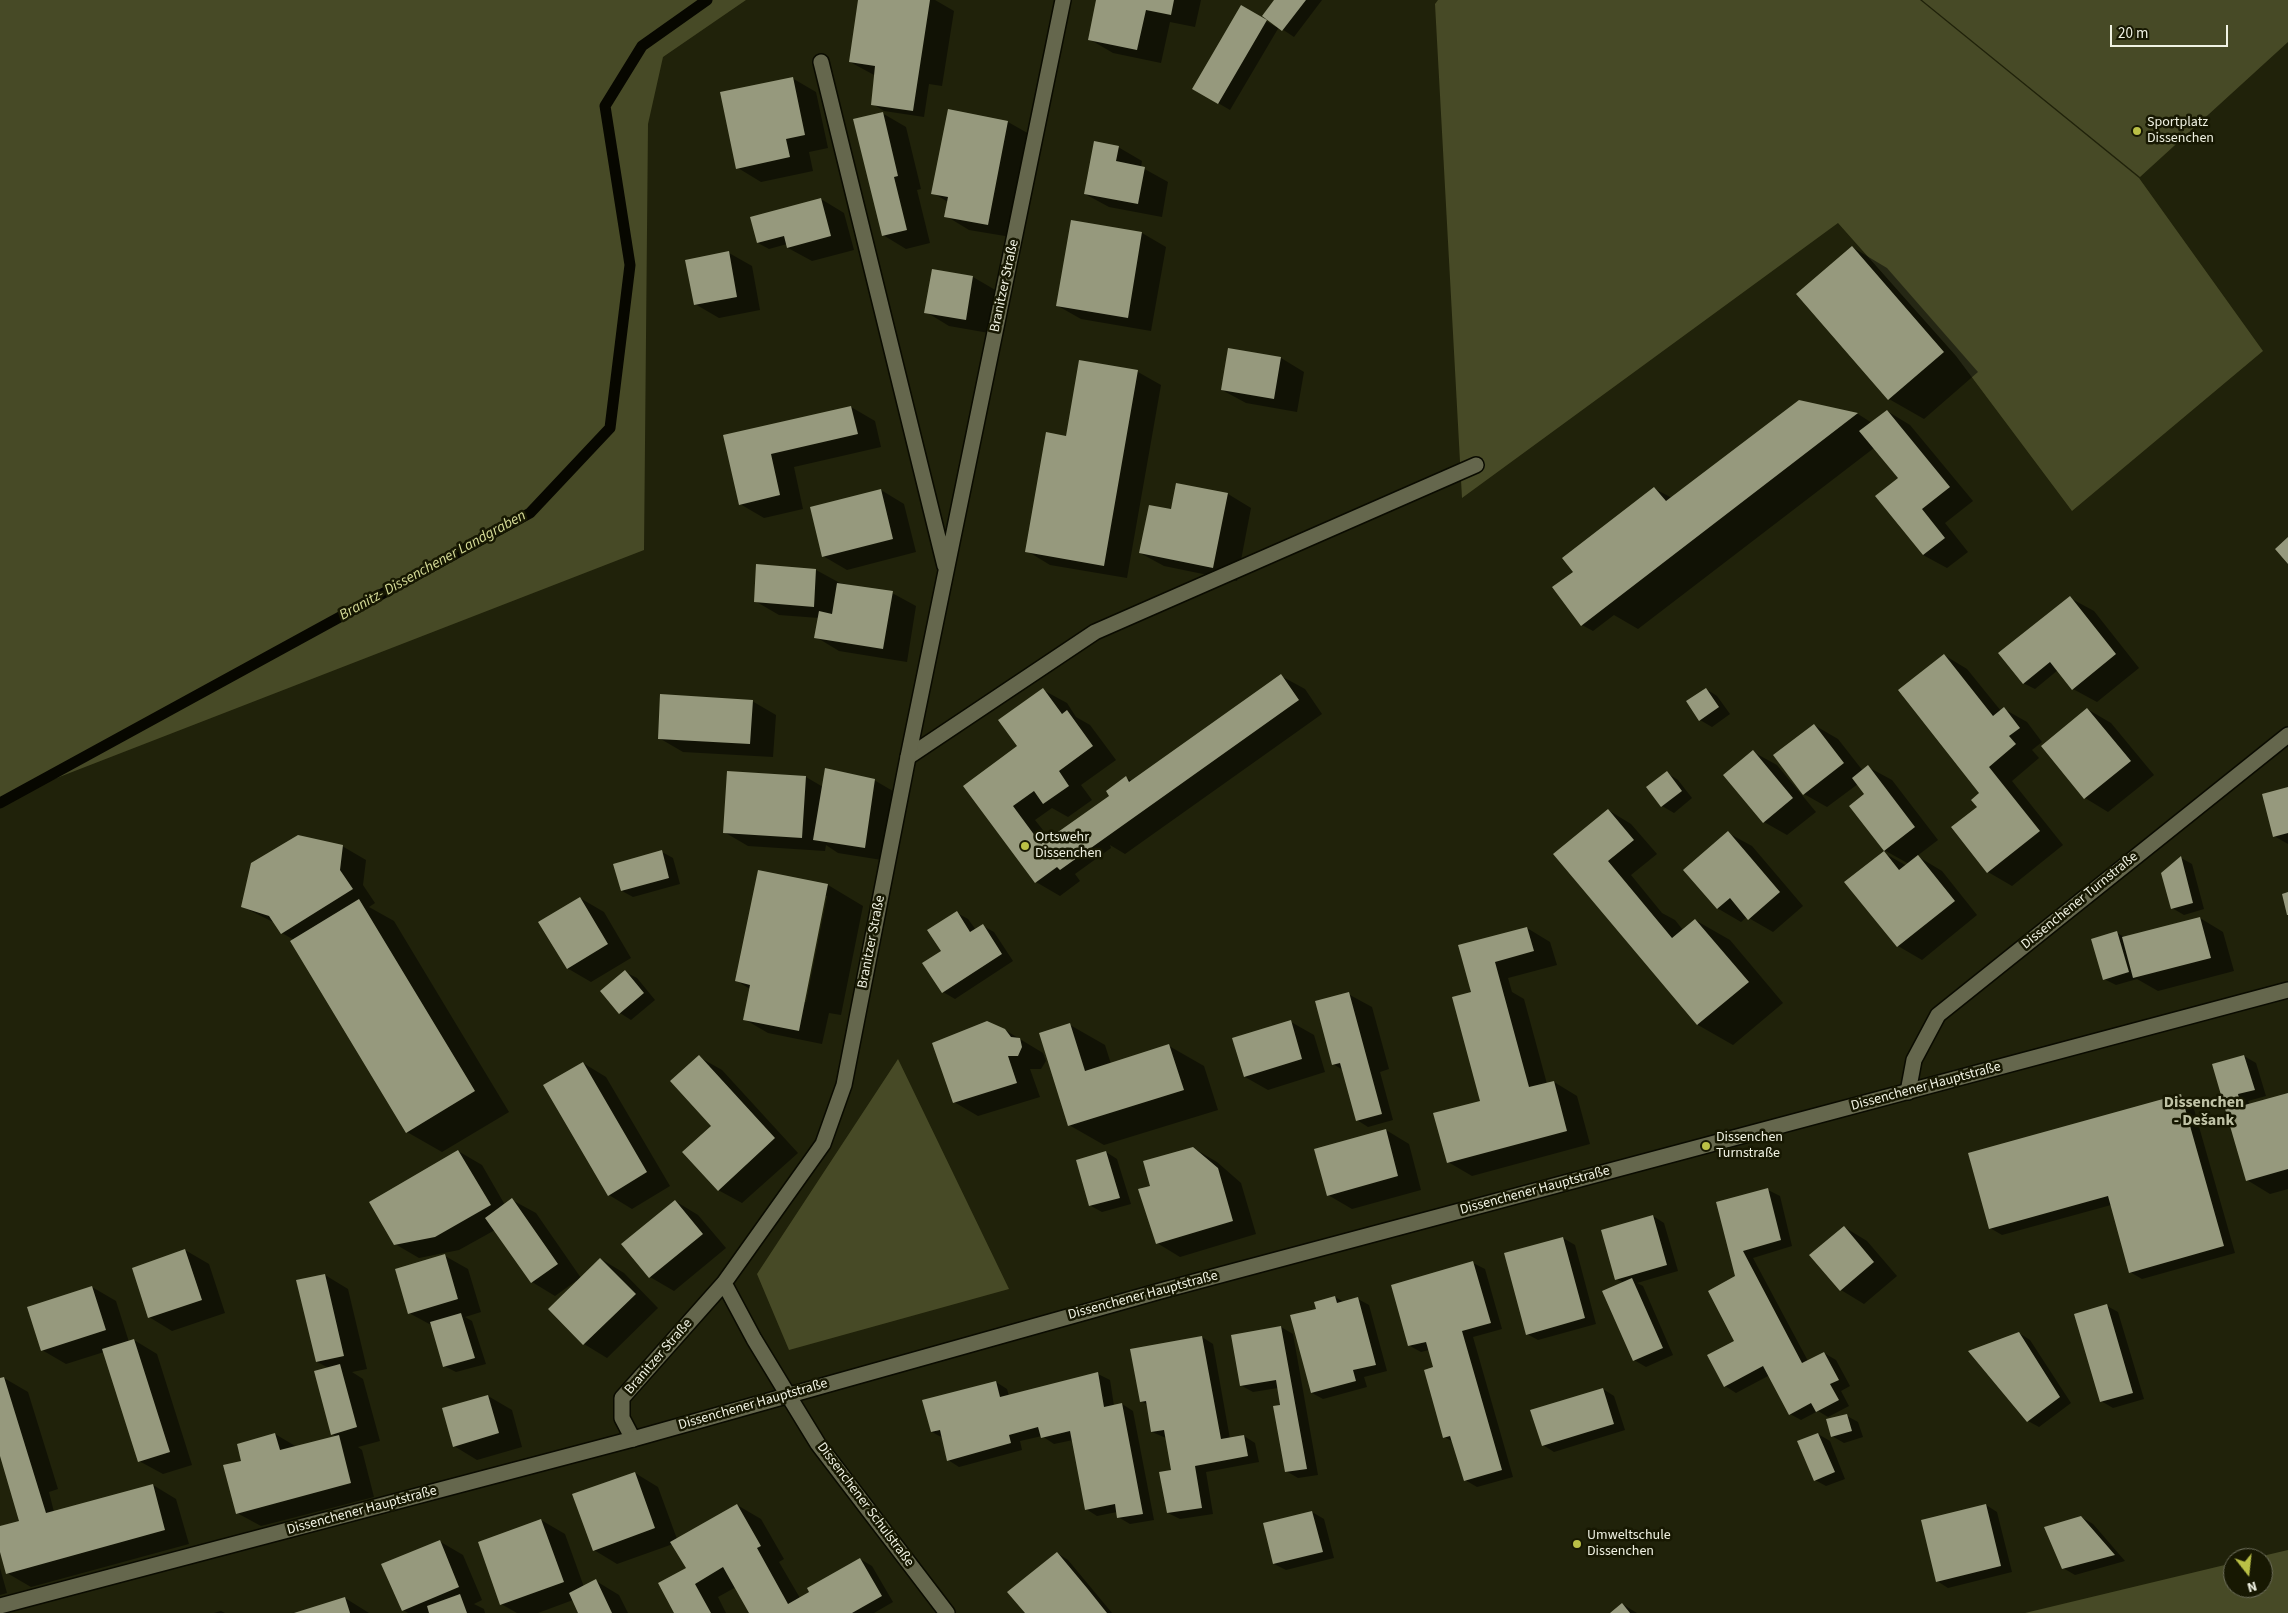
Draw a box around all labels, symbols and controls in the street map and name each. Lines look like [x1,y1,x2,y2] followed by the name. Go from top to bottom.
[2113,15,2230,47] scale bar
[2118,23,2148,44] text: 20 m
[2147,115,2214,148] place label: Sportplatz Dissenchen
[2131,125,2143,137] marker: Sportplatz Dissenchen
[987,238,1023,334] street label: Branitzer Straße
[337,507,529,625] water label: Branitz- Dissenchener Landgraben
[1035,830,1102,862] place label: Ortswehr Dissenchen
[1019,840,1031,852] marker: Ortswehr Dissenchen
[2018,849,2142,953] street label: Dissenchener Turnstraße
[855,894,889,990] street label: Branitzer Straße
[1849,1059,2003,1115] street label: Dissenchener Hauptstraße
[2164,1093,2244,1131] district label: Dissenchen - Dešank
[1716,1130,1783,1162] place label: Dissenchen Turnstraße
[1700,1140,1712,1152] marker: Dissenchen Turnstraße
[1458,1163,1612,1219] street label: Dissenchener Hauptstraße
[1066,1268,1220,1324] street label: Dissenchener Hauptstraße
[622,1316,696,1398] street label: Branitzer Straße
[676,1376,830,1434] street label: Dissenchener Hauptstraße
[813,1440,917,1570] street label: Dissenchener Schulstraße
[285,1483,439,1539] street label: Dissenchener Hauptstraße
[1587,1528,1671,1560] place label: Umweltschule Dissenchen
[1571,1538,1583,1550] marker: Umweltschule Dissenchen
[2223,1548,2273,1598] north arrow
[2245,1576,2259,1597] text: N

